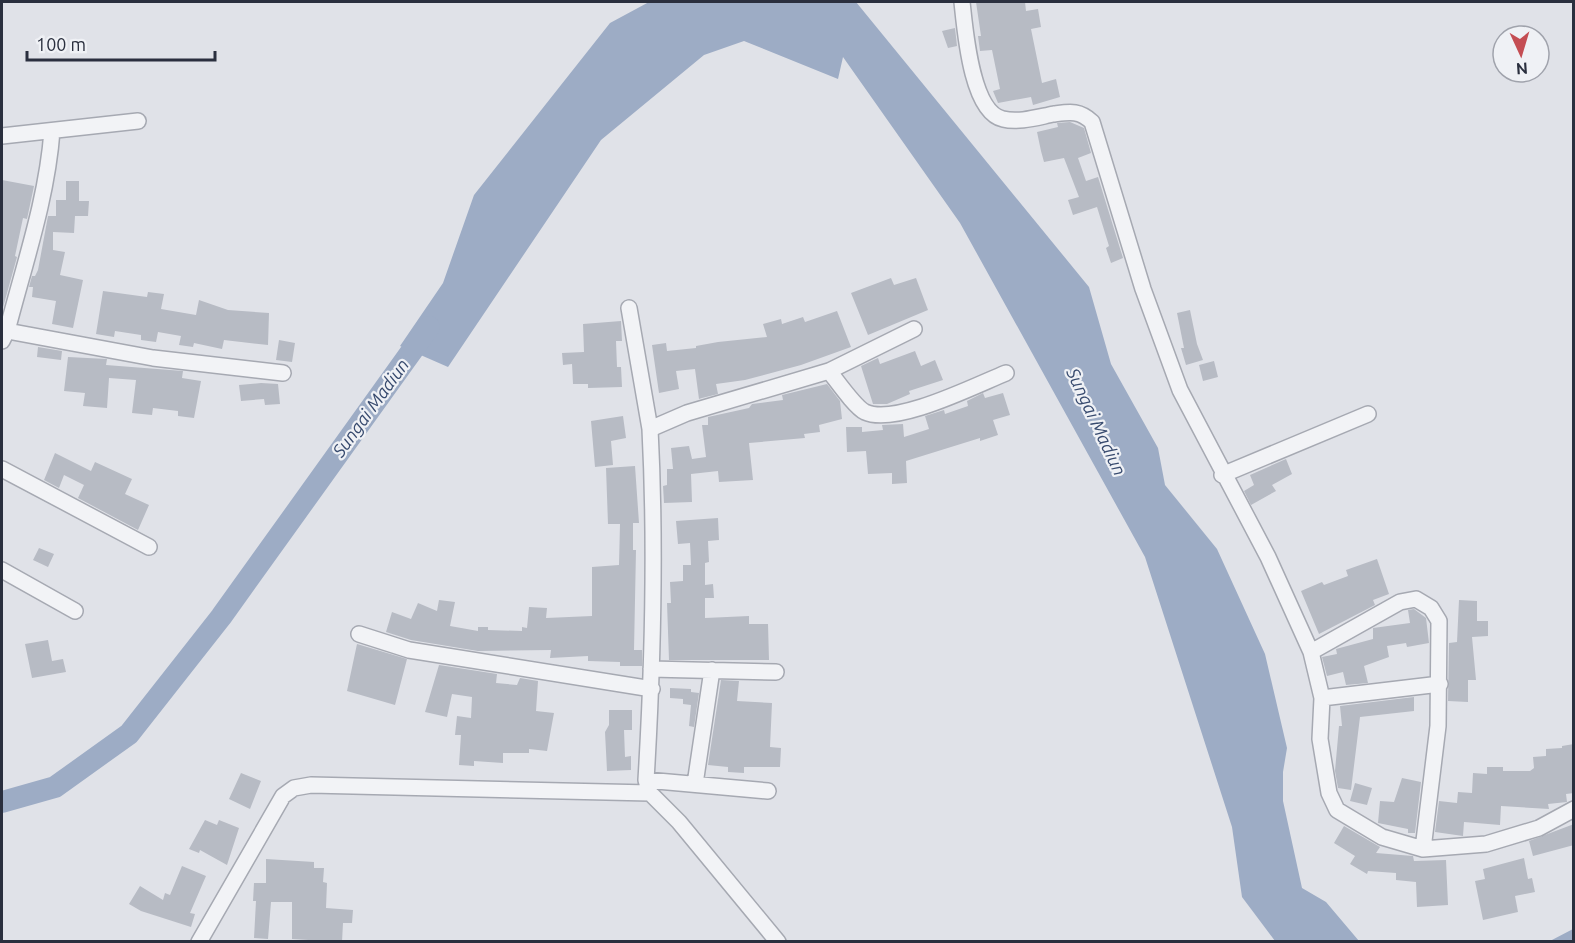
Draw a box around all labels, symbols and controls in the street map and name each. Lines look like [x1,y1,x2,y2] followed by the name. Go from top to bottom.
[27,24,214,62] scale bar
[1491,24,1551,84] north arrow
[36,34,86,54] text: 100 m
[1515,60,1529,78] text: N
[327,355,412,461] water label: Sungai Madiun
[1063,364,1131,478] water label: Sungai Madiun

